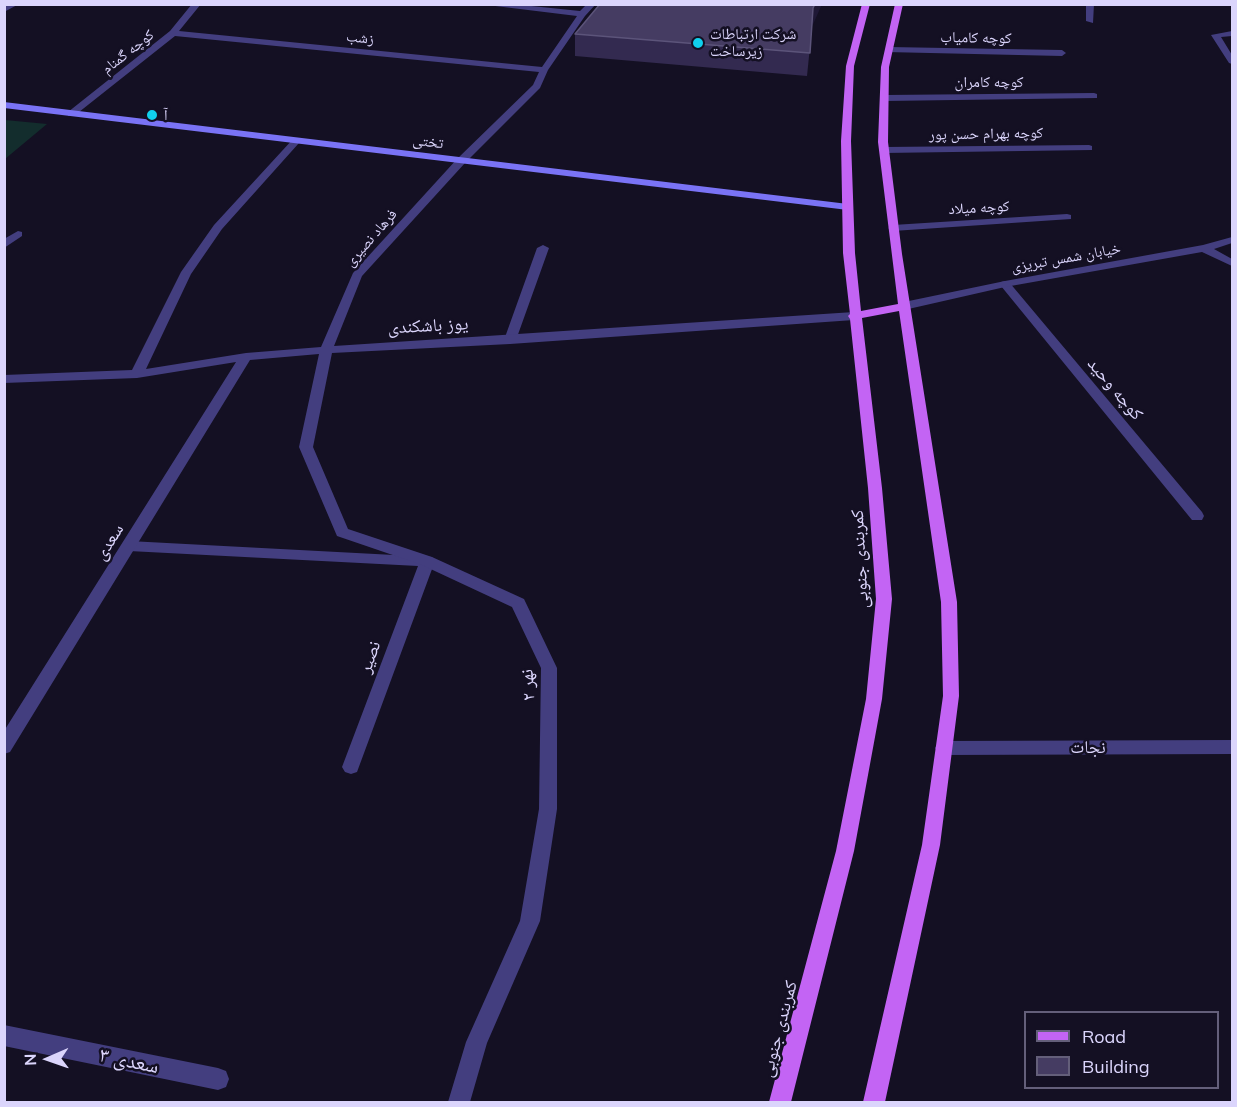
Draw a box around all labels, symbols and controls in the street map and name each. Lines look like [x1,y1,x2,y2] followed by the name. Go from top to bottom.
[710,25,796,60] place label: شرکت ارتباطات زیرساخت
[98,26,158,78] street label: کوچه گمنام
[345,28,375,48] street label: زشب
[940,28,1012,48] street label: کوچه کامیاب
[691,36,705,50] marker: شرکت ارتباطات زیرساخت
[955,73,1023,91] street label: کوچه کامران
[164,106,168,124] place label: آ
[145,108,159,122] marker: آ
[929,124,1043,144] street label: کوچه بهرام حسن پور
[412,131,444,153] street label: تختی
[948,197,1010,219] street label: کوچه میلاد
[341,206,401,270] street label: فرهاد نصیری
[1010,240,1122,276] street label: خیابان شمس تبریزی
[387,313,469,339] street label: یوز باشکندی
[1083,353,1147,425] street label: کوچه وحید
[847,509,873,609] street label: کمربندی جنوبی
[90,520,128,564] street label: سعدی
[354,638,386,676] street label: نصیر
[516,668,540,702] street label: نهر ۲
[1070,737,1106,759] street label: نجات
[756,978,802,1080] street label: کمربندی جنوبی
[1024,1011,1219,1089] legend
[1082,1025,1126,1048] text: Road
[18,1029,78,1089] north arrow
[97,1042,161,1080] street label: سعدی ۳
[20,1053,40,1066] text: N
[1082,1055,1150,1078] text: Building

